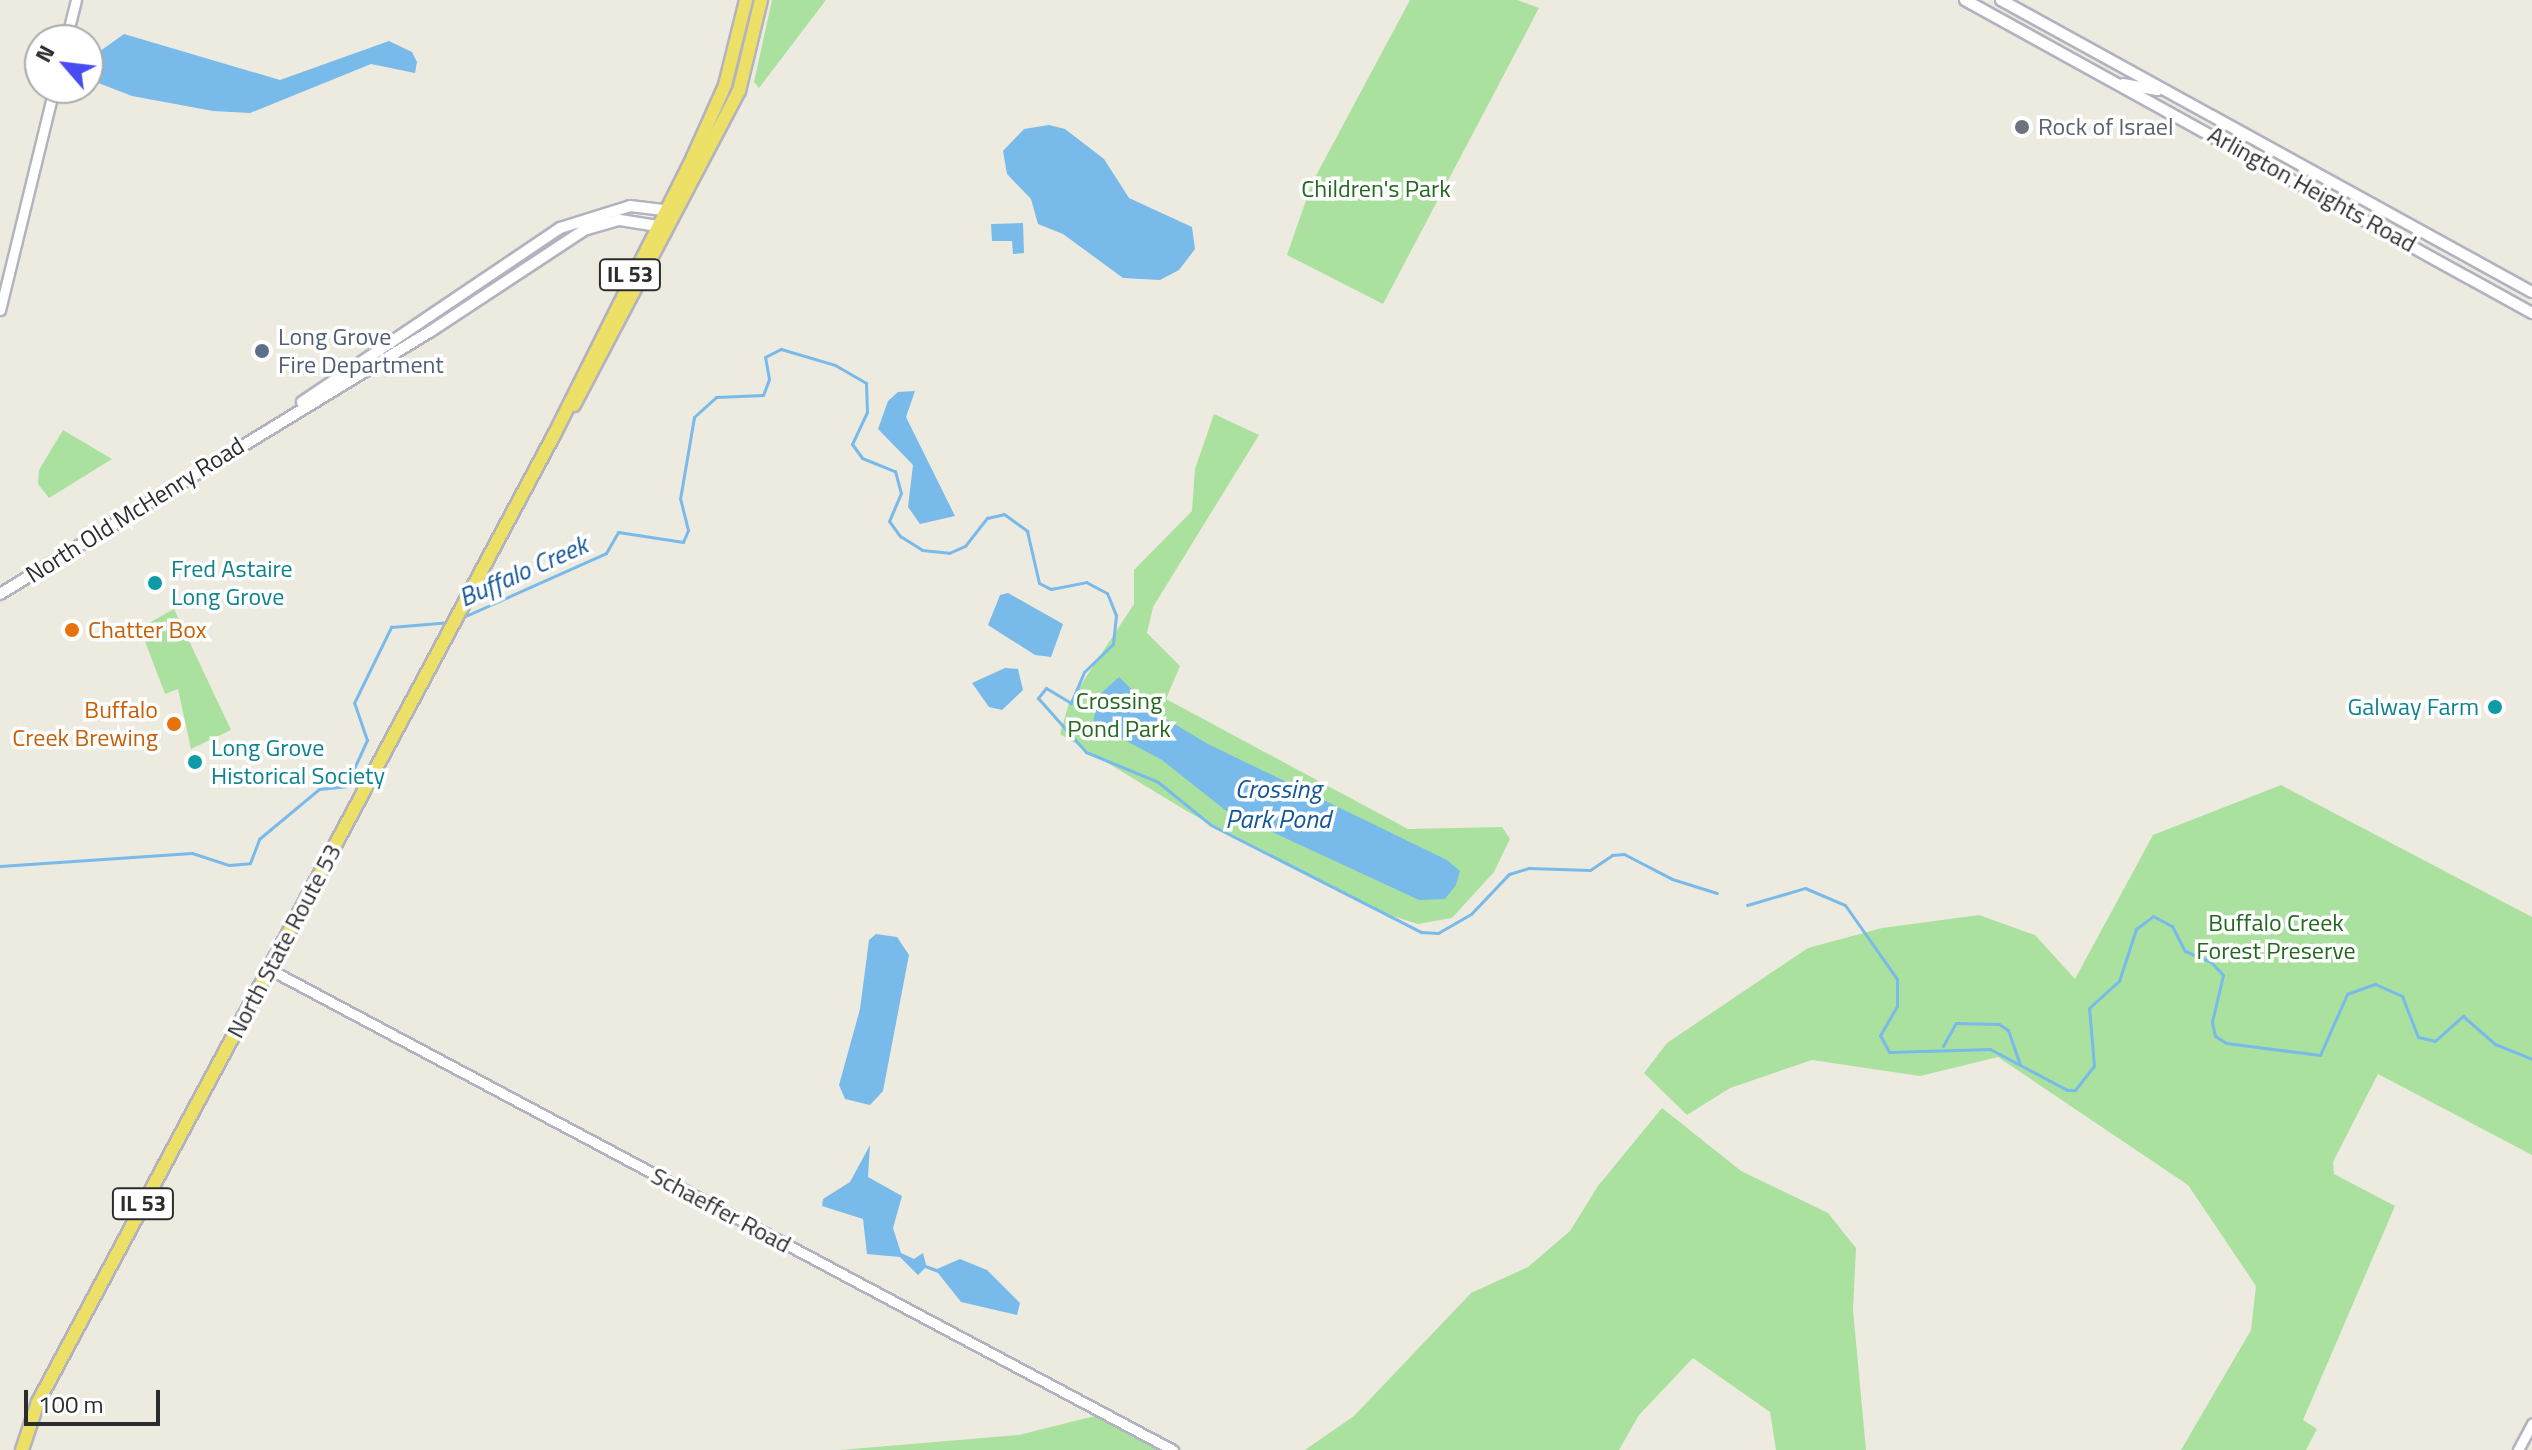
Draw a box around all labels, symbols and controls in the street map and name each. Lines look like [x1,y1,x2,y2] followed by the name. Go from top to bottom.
[24,24,104,104] north arrow
[26,39,63,68] text: N
[2038,113,2173,141] place label: Rock of Israel
[2013,118,2031,136] marker: Rock of Israel
[2203,120,2421,258] street label: Arlington Heights Road
[1301,175,1451,203] park label: Children's Park
[598,257,662,293] road number: IL 53
[278,323,444,379] place label: Long Grove Fire Department
[253,342,271,360] marker: Long Grove Fire Department
[21,431,249,589] street label: North Old McHenry Road
[454,529,592,613] water label: Buffalo Creek
[171,555,293,611] place label: Fred Astaire Long Grove
[146,574,164,592] marker: Fred Astaire Long Grove
[88,616,207,644] place label: Chatter Box
[63,621,81,639] marker: Chatter Box
[1067,687,1171,743] park label: Crossing Pond Park
[2347,693,2479,721] place label: Galway Farm
[12,696,158,752] place label: Buffalo Creek Brewing
[2486,698,2504,716] marker: Galway Farm
[165,715,183,733] marker: Buffalo Creek Brewing
[211,734,385,790] place label: Long Grove Historical Society
[186,753,204,771] marker: Long Grove Historical Society
[1225,773,1331,834] water label: Crossing Park Pond
[221,839,347,1043] street label: North State Route 53
[2196,909,2356,965] park label: Buffalo Creek Forest Preserve
[646,1161,796,1259] street label: Schaeffer Road
[111,1186,175,1222] road number: IL 53
[28,1374,164,1424] scale bar
[38,1386,104,1422] text: 100 m

